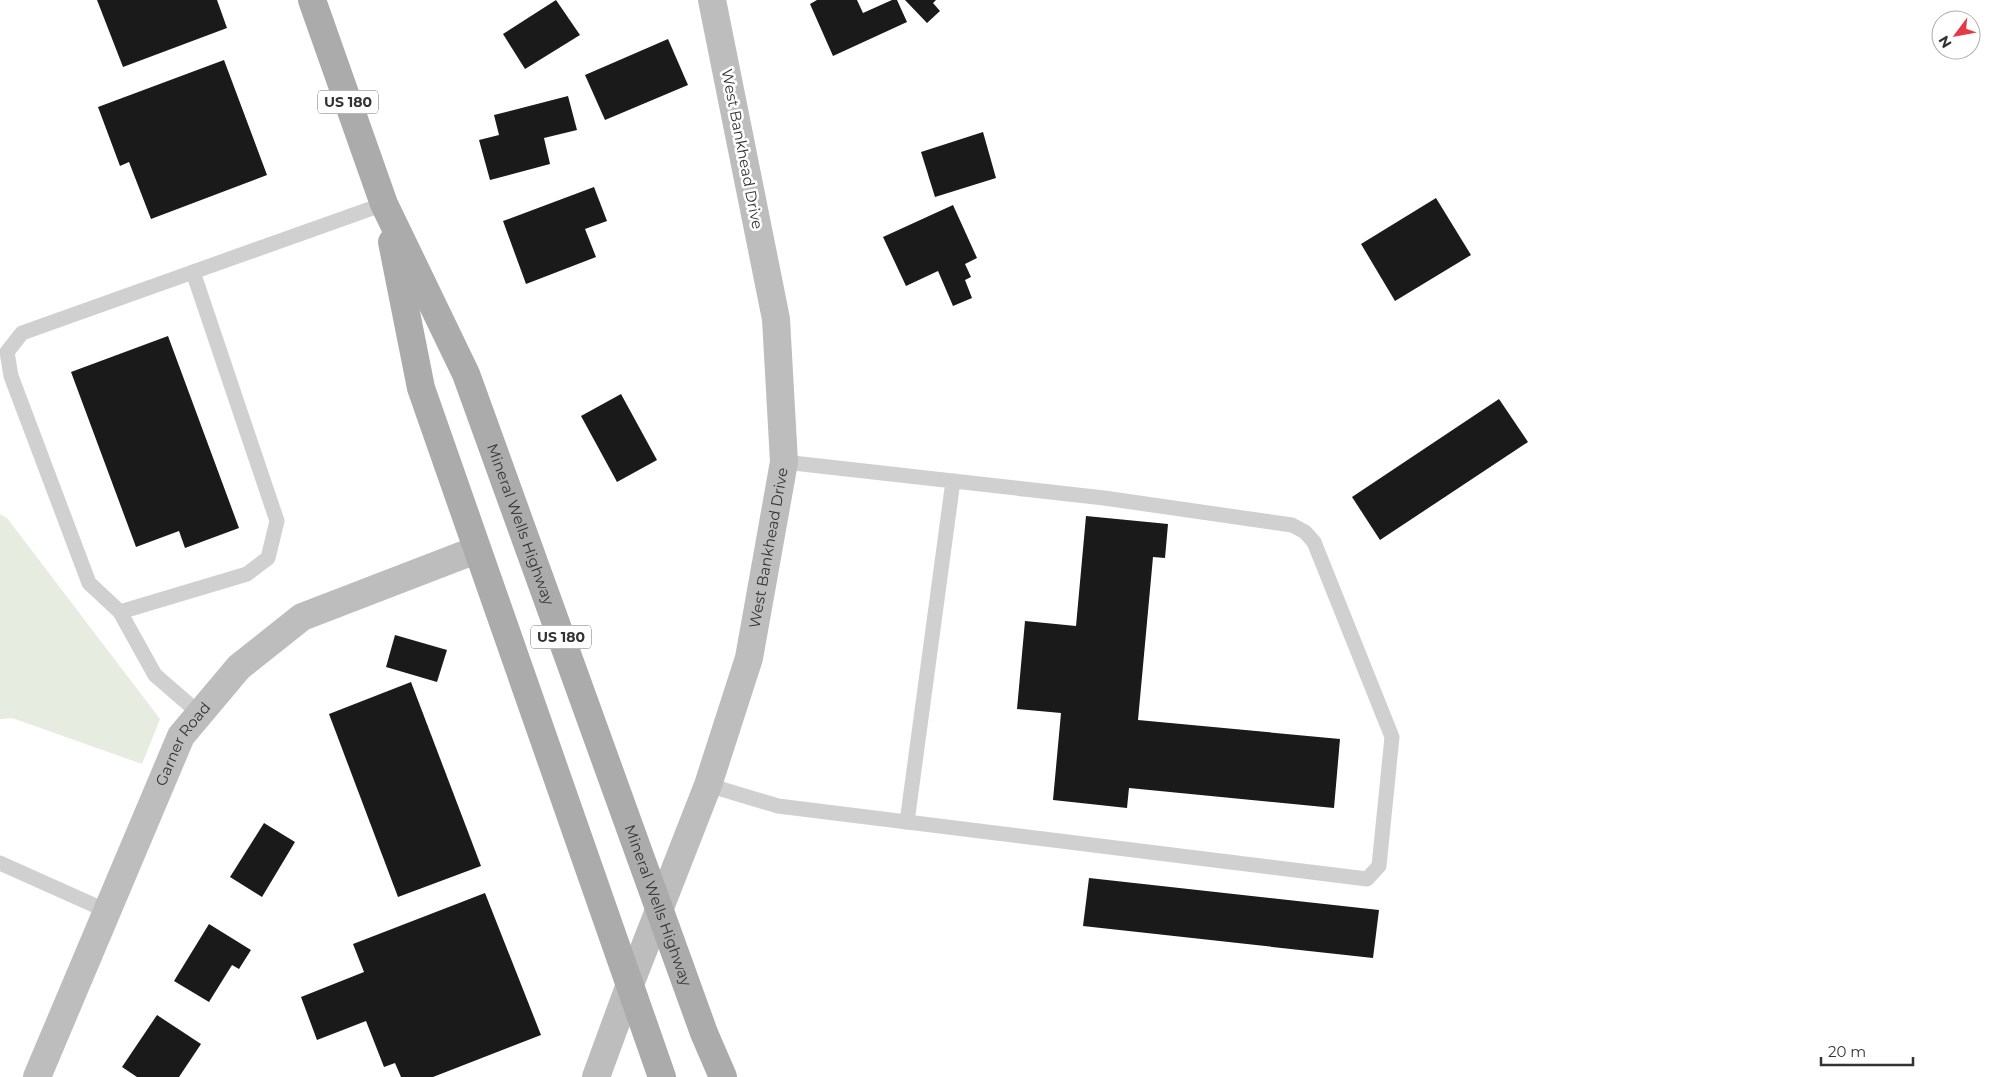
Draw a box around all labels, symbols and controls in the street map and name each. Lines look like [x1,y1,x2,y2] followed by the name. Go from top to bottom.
[1931,10,1981,60] north arrow
[1934,32,1956,51] text: N
[718,67,767,231] street label: West Bankhead Drive
[318,90,378,114] road number: US 180
[483,441,559,608] street label: Mineral Wells Highway
[744,466,792,630] street label: West Bankhead Drive
[531,626,591,649] road number: US 180
[151,698,214,789] street label: Garner Road
[621,822,697,989] street label: Mineral Wells Highway
[1821,1034,1914,1066] scale bar
[1828,1042,1866,1061] text: 20 m

